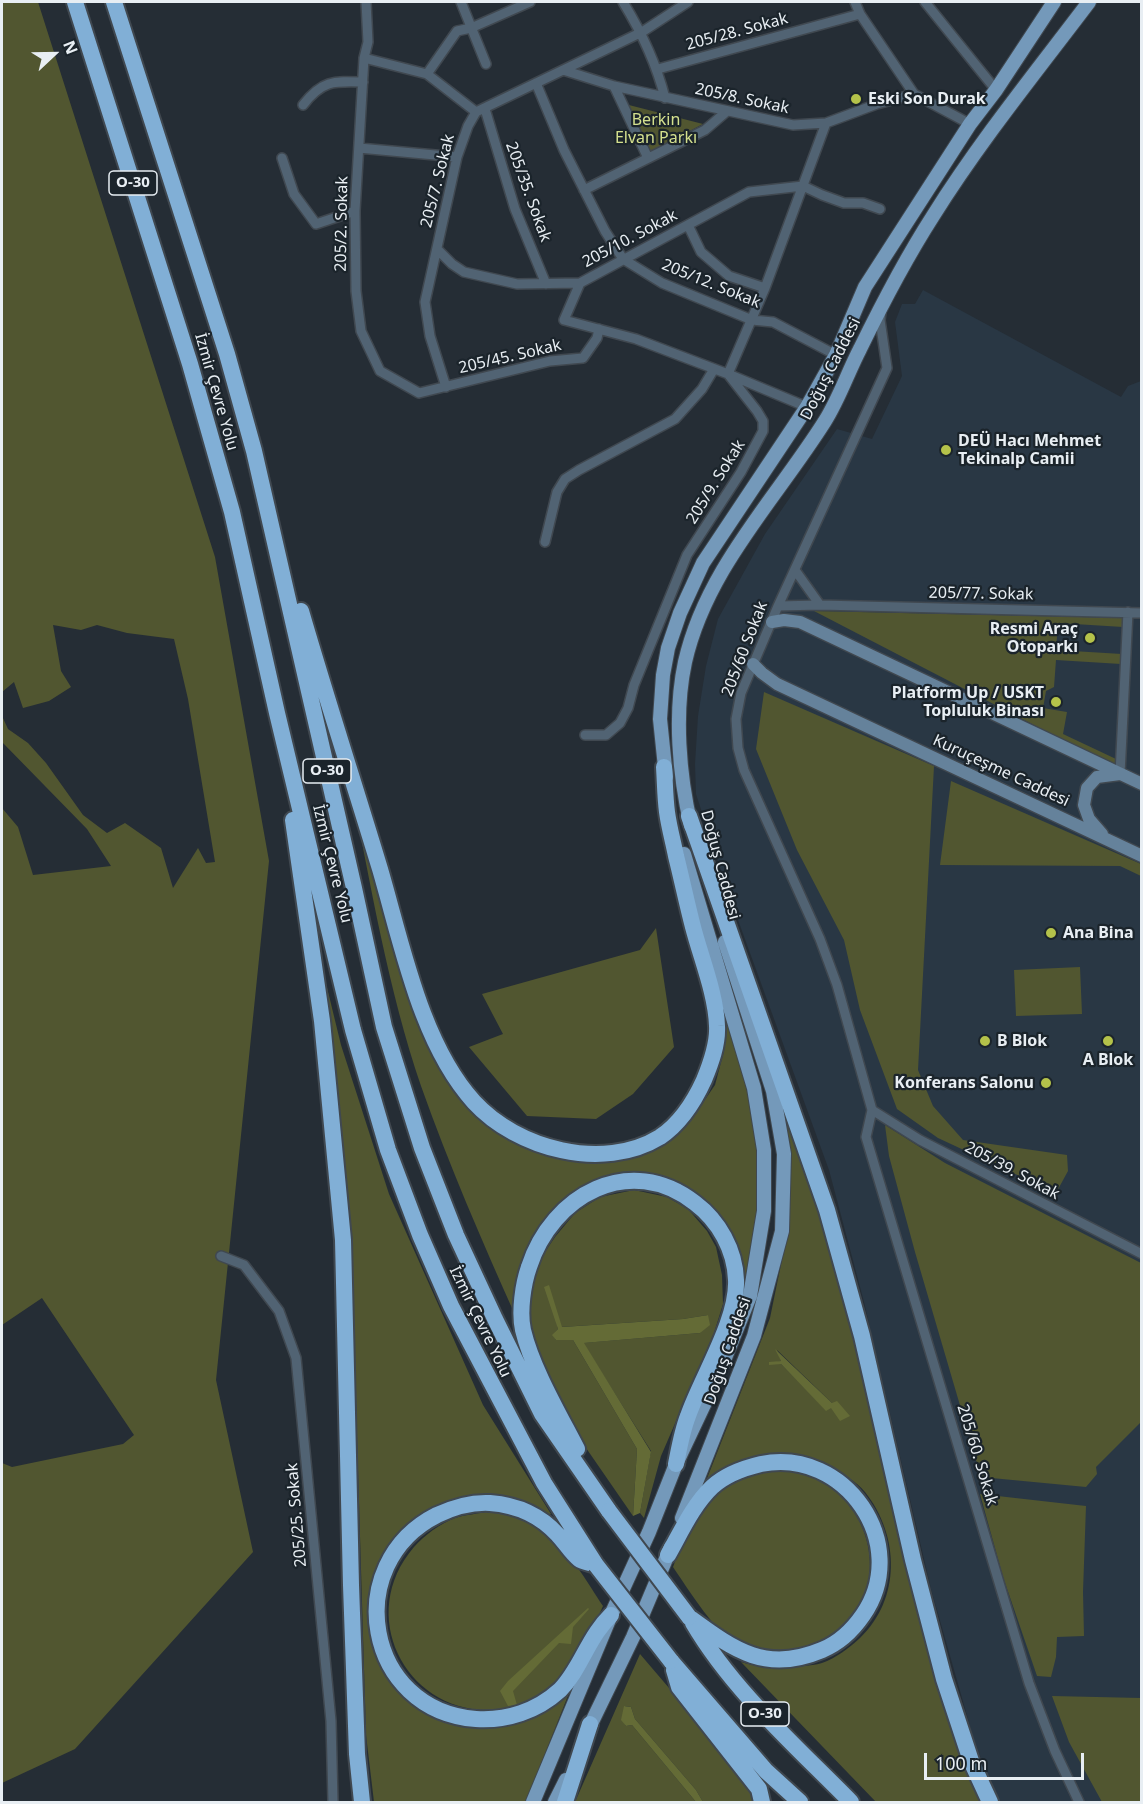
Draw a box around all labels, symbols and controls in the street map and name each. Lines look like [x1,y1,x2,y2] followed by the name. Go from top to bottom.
[684,9,790,55] street label: 205/28. Sokak
[24,24,84,84] north arrow
[58,37,83,57] text: N
[693,80,791,118] street label: 205/8. Sokak
[868,89,986,109] place label: Eski Son Durak
[849,92,863,106] marker: Eski Son Durak
[615,110,697,148] park label: Berkin Elvan Parkı
[417,132,459,230] street label: 205/7. Sokak
[501,140,555,244] street label: 205/35. Sokak
[109,171,157,195] road number: O-30
[332,176,352,272] street label: 205/2. Sokak
[579,206,681,272] street label: 205/10. Sokak
[659,255,763,313] street label: 205/12. Sokak
[797,315,865,423] street label: Doğuş Caddesi
[190,331,242,453] street label: İzmir Çevre Yolu
[457,336,563,378] street label: 205/45. Sokak
[958,431,1101,469] place label: DEÜ Hacı Mehmet Tekinalp Camii
[683,436,749,528] street label: 205/9. Sokak
[939,443,953,457] marker: DEÜ Hacı Mehmet Tekinalp Camii
[928,583,1034,605] street label: 205/77. Sokak
[718,599,772,699] street label: 205/60 Sokak
[990,619,1078,657] place label: Resmi Araç Otoparkı
[1083,631,1097,645] marker: Resmi Araç Otoparkı
[892,683,1044,721] place label: Platform Up / USKT Topluluk Binası
[1049,695,1063,709] marker: Platform Up / USKT Topluluk Binası
[930,731,1072,811] street label: Kuruçeşme Caddesi
[303,759,351,783] road number: O-30
[308,803,356,925] street label: İzmir Çevre Yolu
[696,808,744,922] street label: Doğuş Caddesi
[1063,923,1134,943] place label: Ana Bina
[1044,926,1058,940] marker: Ana Bina
[997,1031,1047,1051] place label: B Blok
[978,1034,992,1048] marker: B Blok
[1101,1034,1115,1048] marker: A Blok
[1083,1050,1133,1070] place label: A Blok
[894,1073,1034,1093] place label: Konferans Salonu
[1039,1076,1053,1090] marker: Konferans Salonu
[961,1138,1063,1204] street label: 205/39. Sokak
[445,1263,515,1381] street label: İzmir Çevre Yolu
[701,1295,755,1407] street label: Doğuş Caddesi
[953,1402,1001,1508] street label: 205/60. Sokak
[283,1462,311,1568] street label: 205/25. Sokak
[741,1702,789,1726] road number: O-30
[927,1741,1088,1779] scale bar
[935,1751,987,1775] text: 100 m

